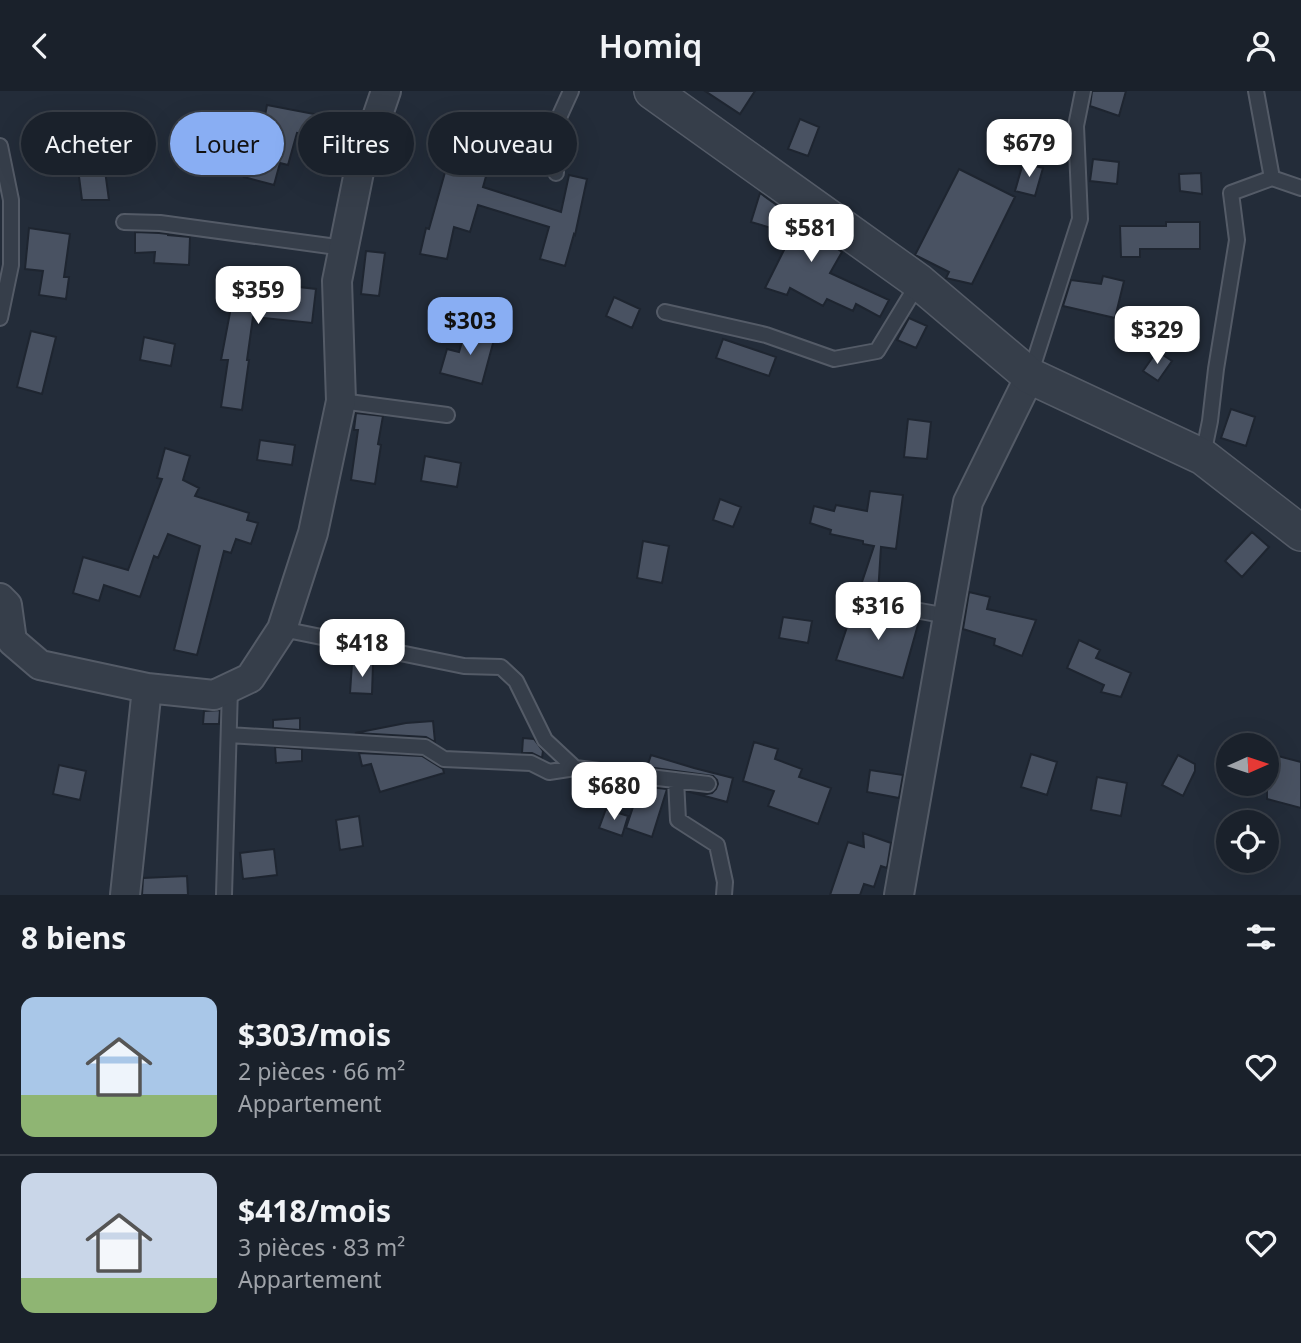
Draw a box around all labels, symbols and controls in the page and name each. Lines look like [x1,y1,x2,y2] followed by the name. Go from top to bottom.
[599,24,702,67] text: Homiq
[21,27,59,65] icon: back
[1242,27,1280,65] icon: person
[21,112,156,175] chip: Acheter
[170,112,284,175] chip: Louer
[298,112,414,175] chip: Filtres
[428,112,577,175] chip: Nouveau
[988,119,1070,179] pin: $679
[1003,126,1055,158] text: $679
[770,205,852,264] pin: $581
[785,211,837,243] text: $581
[217,267,299,326] pin: $359
[232,273,284,305] text: $359
[429,297,511,357] pin: $303
[444,304,496,336] text: $303
[1116,307,1198,366] pin: $329
[1131,313,1183,345] text: $329
[837,582,919,642] pin: $316
[852,589,904,621] text: $316
[321,619,403,679] pin: $418
[336,626,388,658] text: $418
[1216,733,1279,796] north arrow
[1216,733,1279,873] map controls
[573,763,655,822] pin: $680
[588,769,640,801] text: $680
[1216,810,1279,873] button: locate
[21,917,126,958] text: 8 biens
[1242,918,1280,956] icon: filters
[238,1014,391,1055] text: $303/mois
[77,1025,161,1109] icon: home
[1242,1048,1280,1086] icon: heart
[238,1055,405,1087] text: 2 pièces · 66 m²
[238,1087,382,1119] text: Appartement
[238,1190,391,1231] text: $418/mois
[77,1201,161,1285] icon: home
[1242,1224,1280,1262] icon: heart
[238,1231,405,1263] text: 3 pièces · 83 m²
[238,1263,382,1295] text: Appartement

